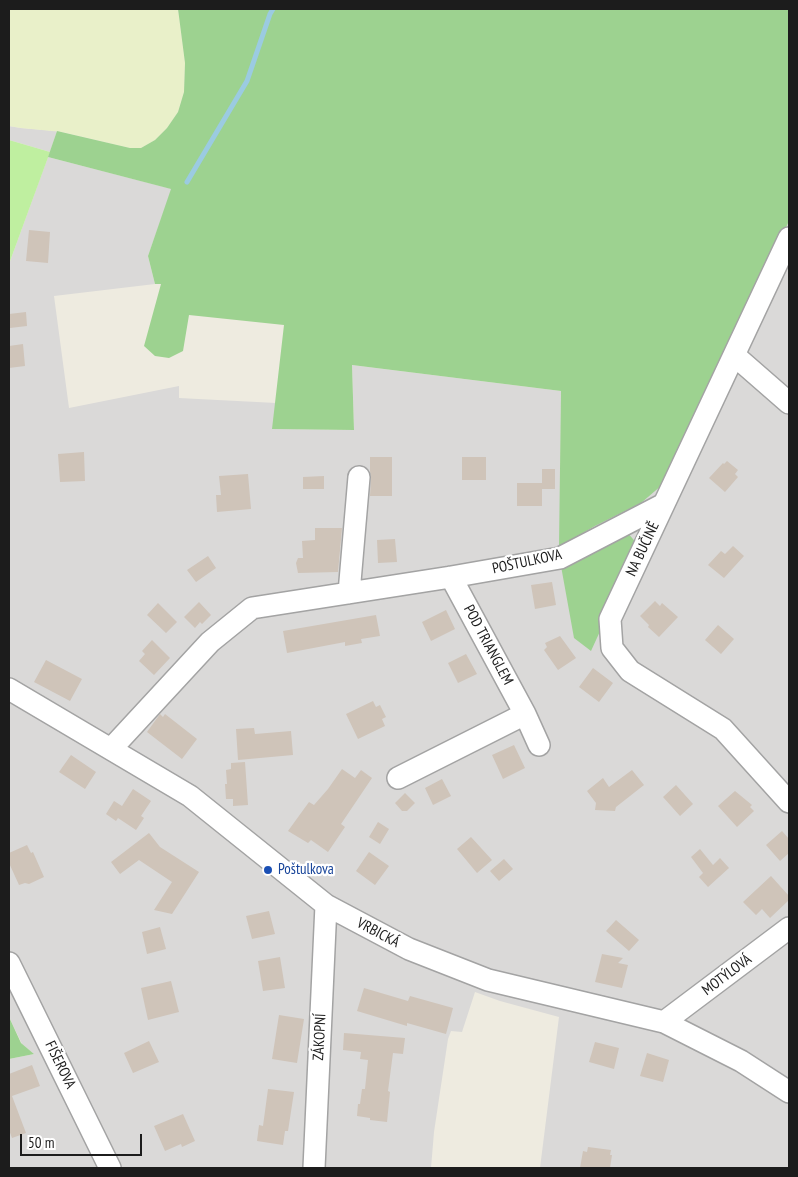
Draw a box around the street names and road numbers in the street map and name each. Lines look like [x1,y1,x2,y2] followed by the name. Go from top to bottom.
[623,519,663,579] street label: NA BUČINĚ
[491,546,563,578] street label: POŠTULKOVA
[459,602,517,688] street label: POD TRIANGLEM
[354,914,402,952] street label: VRBICKÁ
[699,951,755,999] street label: MOTÝLOVÁ
[310,1013,330,1061] street label: ZÁKOPNÍ
[41,1038,79,1092] street label: FIŠEROVA

